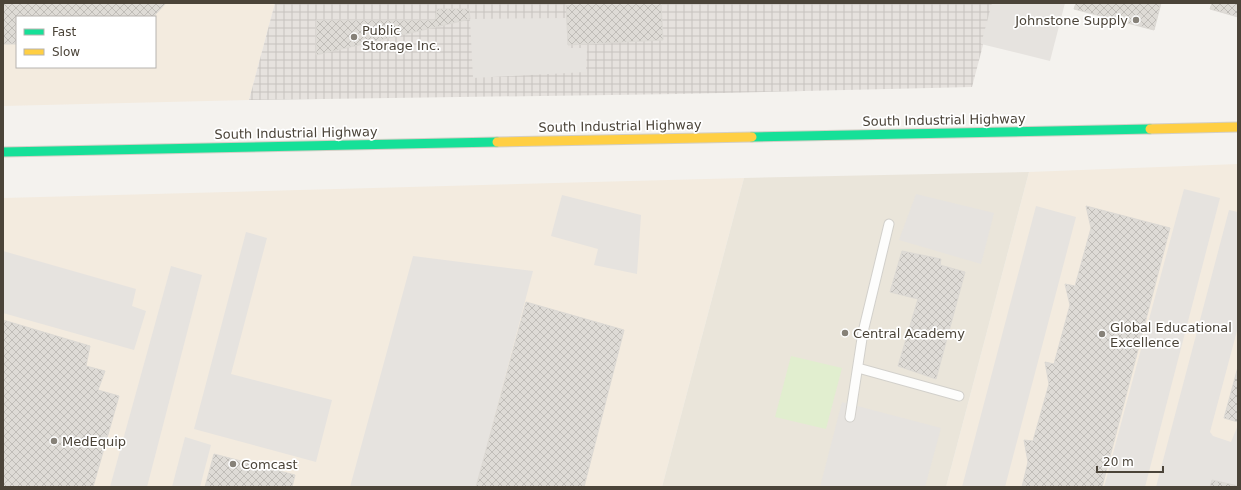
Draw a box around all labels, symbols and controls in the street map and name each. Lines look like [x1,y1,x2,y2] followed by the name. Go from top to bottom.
[1014,13,1128,28] place label: Johnstone Supply
[1131,15,1141,25] marker: Johnstone Supply
[16,16,156,68] legend
[362,23,440,53] place label: Public Storage Inc.
[52,25,76,39] text: Fast
[349,32,359,42] marker: Public Storage Inc.
[52,45,80,59] text: Slow
[862,111,1026,129] street label: South Industrial Highway
[538,117,702,135] street label: South Industrial Highway
[214,124,378,142] street label: South Industrial Highway
[1110,320,1232,350] place label: Global Educational Excellence
[853,326,965,341] place label: Central Academy
[840,328,850,338] marker: Central Academy
[1097,329,1107,339] marker: Global Educational Excellence
[62,434,126,449] place label: MedEquip
[49,436,59,446] marker: MedEquip
[1097,448,1163,474] scale bar
[1103,455,1134,469] text: 20 m
[241,457,298,472] place label: Comcast
[228,459,238,469] marker: Comcast

